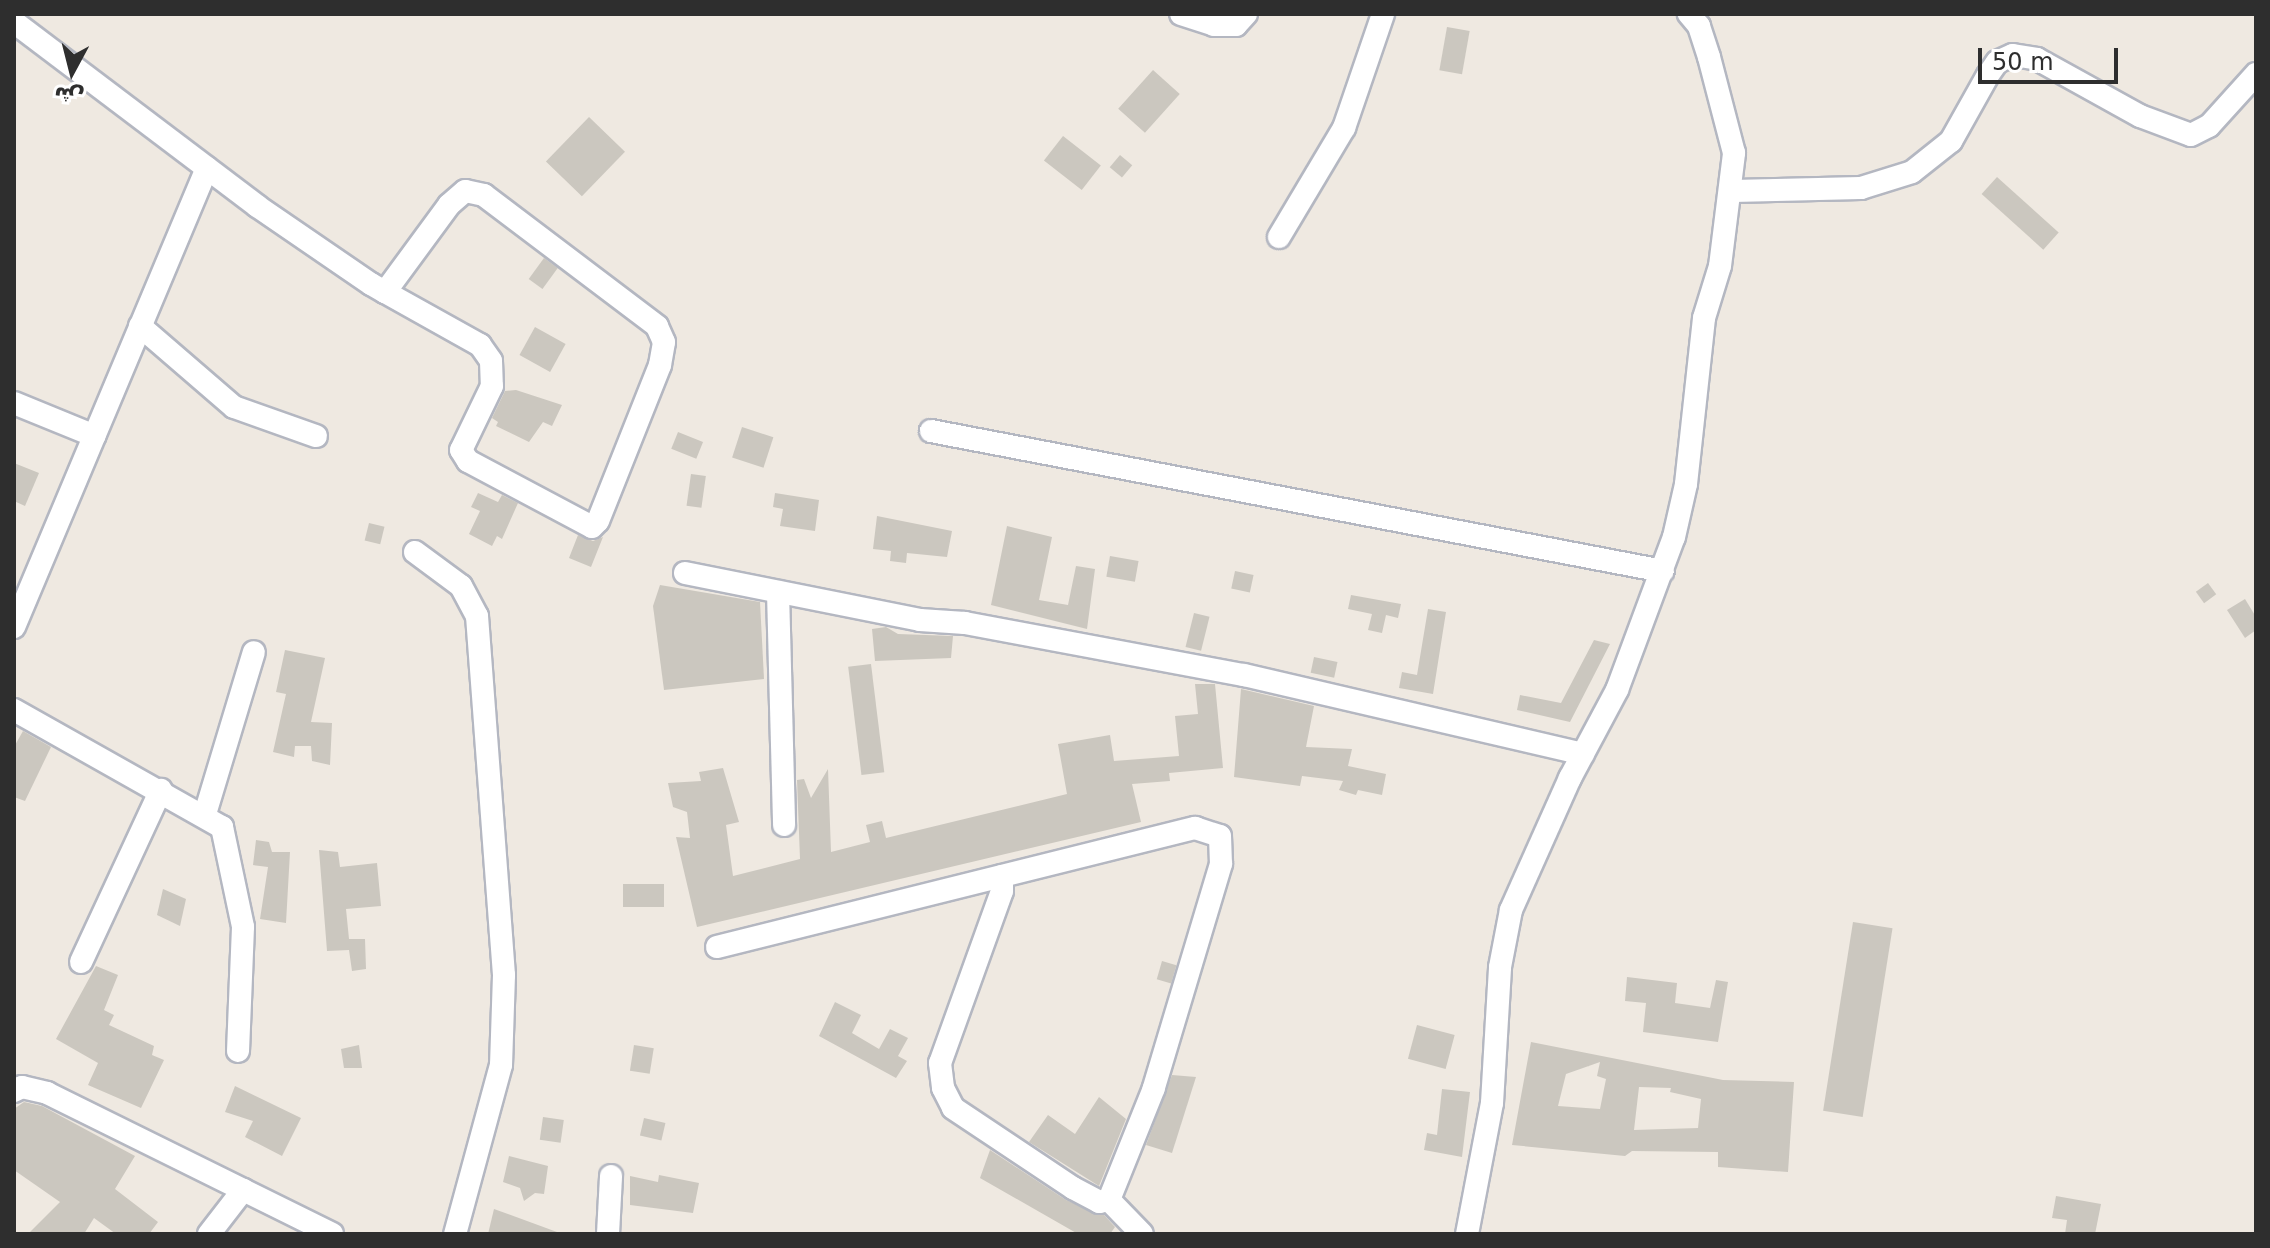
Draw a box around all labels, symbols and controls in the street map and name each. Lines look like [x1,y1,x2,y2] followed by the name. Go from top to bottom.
[32,32,112,112] north arrow
[1982,32,2122,82] scale bar
[1992,48,2054,76] text: 50 m
[52,82,86,111] text: ش

